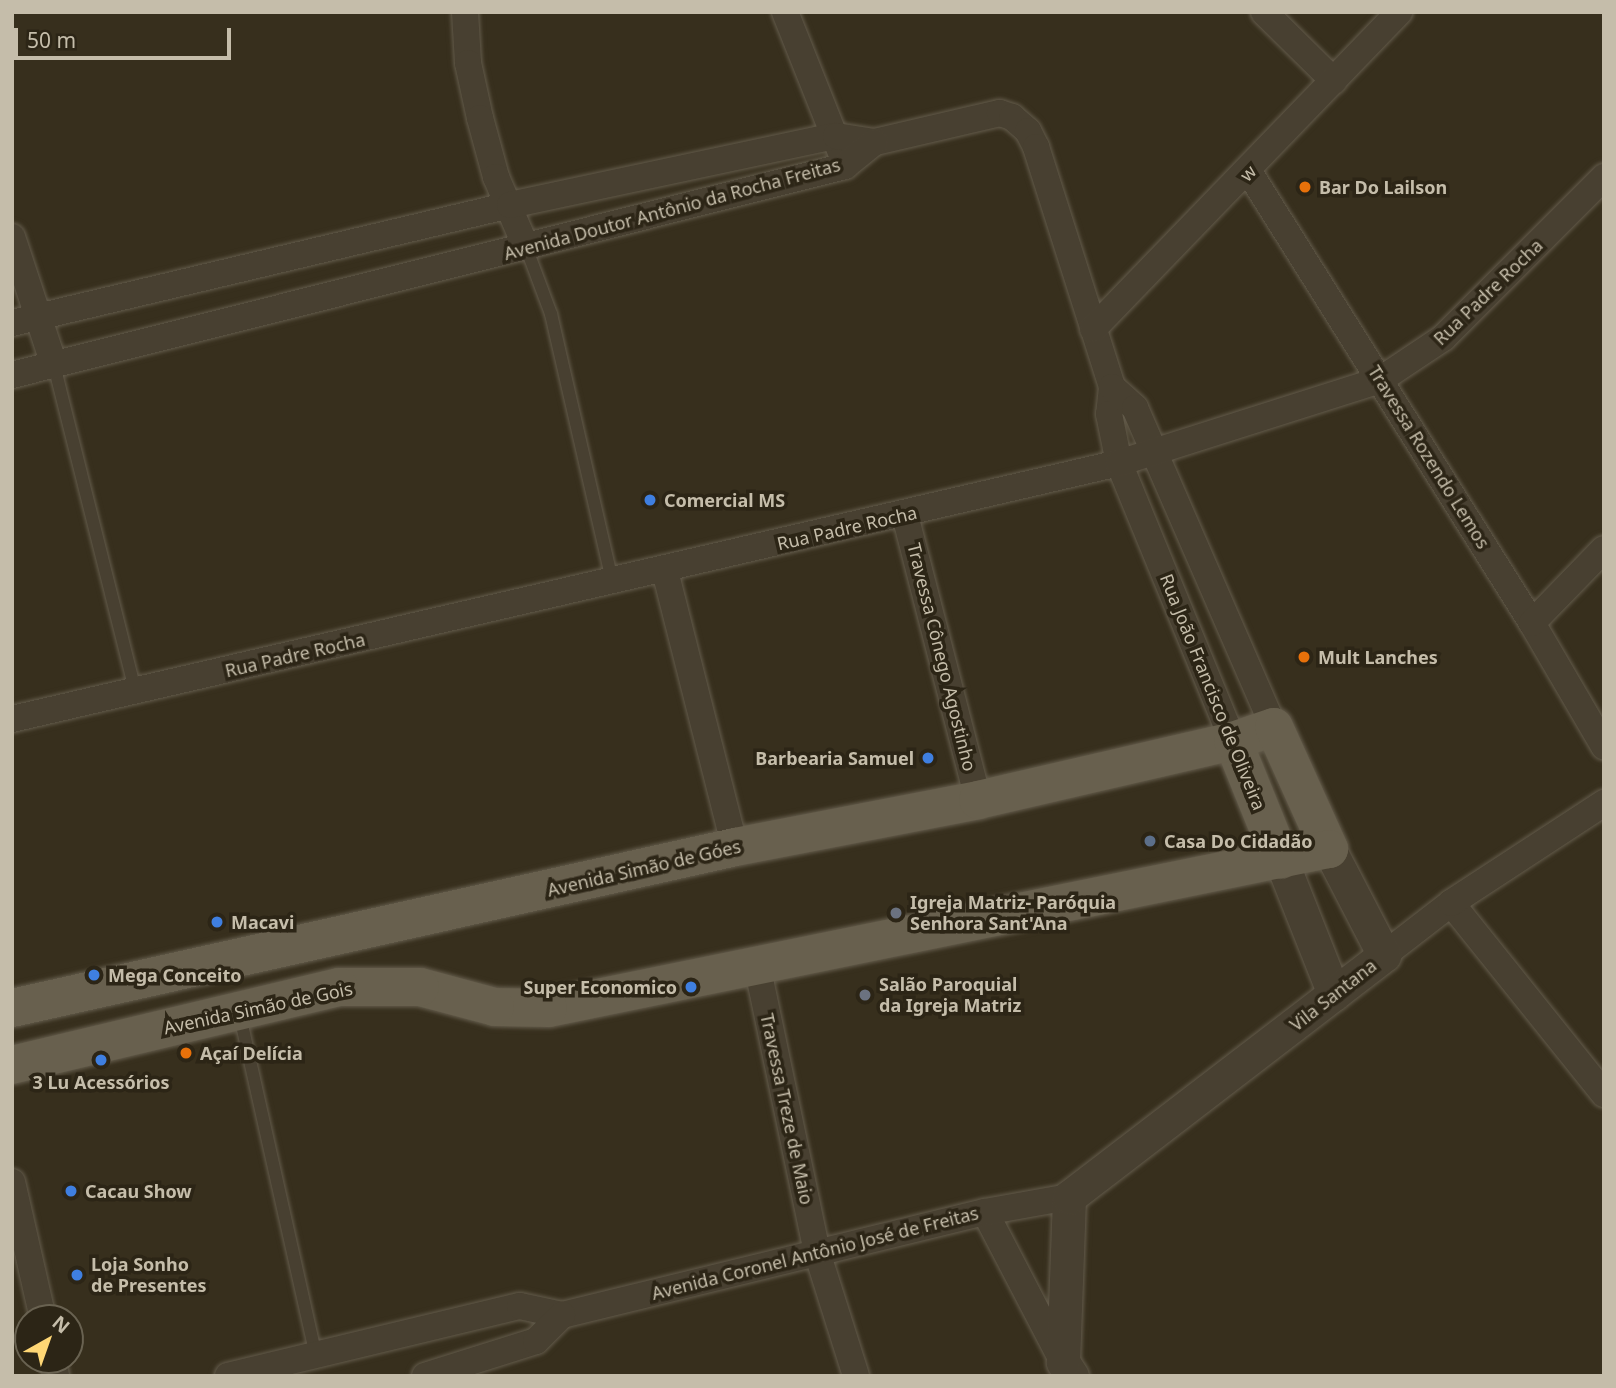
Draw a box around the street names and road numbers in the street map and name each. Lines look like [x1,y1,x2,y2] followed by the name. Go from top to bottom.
[501,154,843,264] street label: Avenida Doutor Antônio da Rocha Freitas
[1235,160,1261,186] street label: w
[1429,235,1547,349] street label: Rua Padre Rocha
[1364,361,1494,553] street label: Travessa Rozendo Lemos
[775,501,919,555] street label: Rua Padre Rocha
[903,541,981,773] street label: Travessa Cônego Agostinho
[1156,571,1270,813] street label: Rua João Francisco de Oliveira
[223,628,367,682] street label: Rua Padre Rocha
[545,835,743,901] street label: Avenida Simão de Góes
[1285,955,1381,1035] street label: Vila Santana
[162,977,354,1039] street label: Avenida Simão de Gois
[756,1011,818,1207] street label: Travessa Treze de Maio
[649,1202,981,1304] street label: Avenida Coronel Antônio José de Freitas

